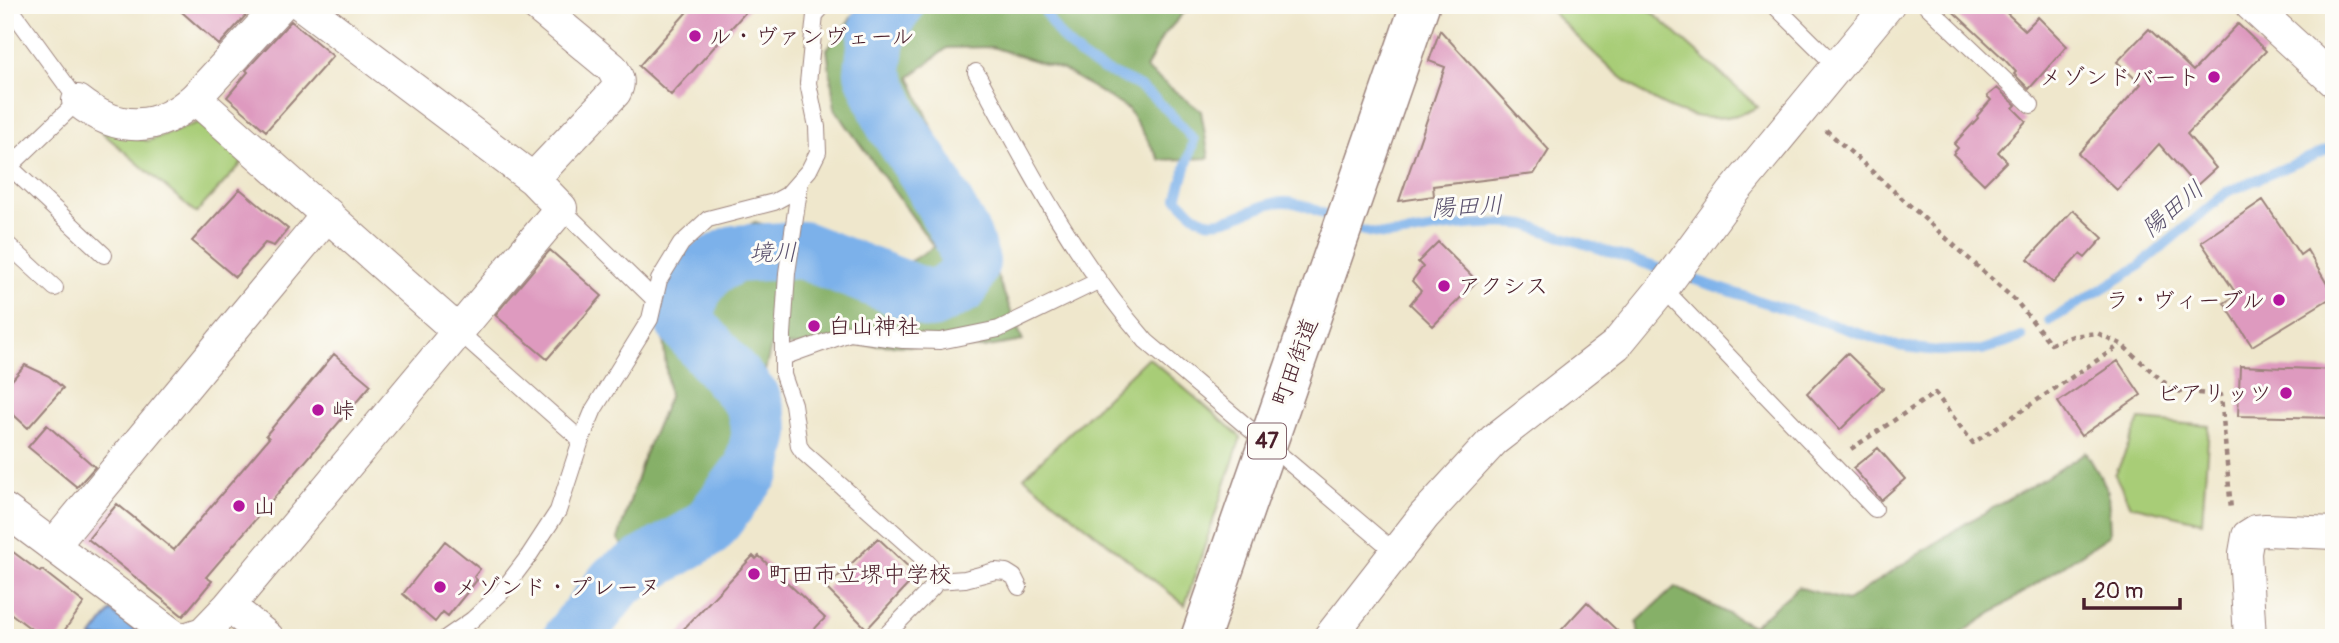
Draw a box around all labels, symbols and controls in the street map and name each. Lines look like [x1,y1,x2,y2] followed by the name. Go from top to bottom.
[709,22,915,51] place label: ル・ヴァンヴェール
[687,28,703,44] marker: ル・ヴァンヴェール
[2039,63,2200,92] place label: メゾンドバート
[2206,69,2222,85] marker: メゾンドバート
[2136,175,2210,243] water label: 陽田川
[1430,191,1504,223] water label: 陽田川
[749,238,797,268] water label: 境川
[1458,272,1548,301] place label: アクシス
[1436,278,1452,294] marker: アクシス
[2106,286,2265,315] place label: ラ・ヴィーブル
[2271,292,2287,308] marker: ラ・ヴィーブル
[828,312,920,341] place label: 白山神社
[1266,314,1324,410] street label: 町田街道
[806,318,822,334] marker: 白山神社
[2157,379,2272,408] place label: ビアリッツ
[2278,385,2294,401] marker: ビアリッツ
[332,396,355,425] place label: 峠
[310,402,326,418] marker: 峠
[1248,424,1286,458] road number: 47
[253,492,276,521] place label: 山
[231,498,247,514] marker: 山
[768,560,952,589] place label: 町田市立堺中学校
[746,566,762,582] marker: 町田市立堺中学校
[2084,566,2180,610] scale bar
[454,573,661,602] place label: メゾンド・プレーヌ
[2094,578,2143,605] text: 20 m
[432,579,448,595] marker: メゾンド・プレーヌ

